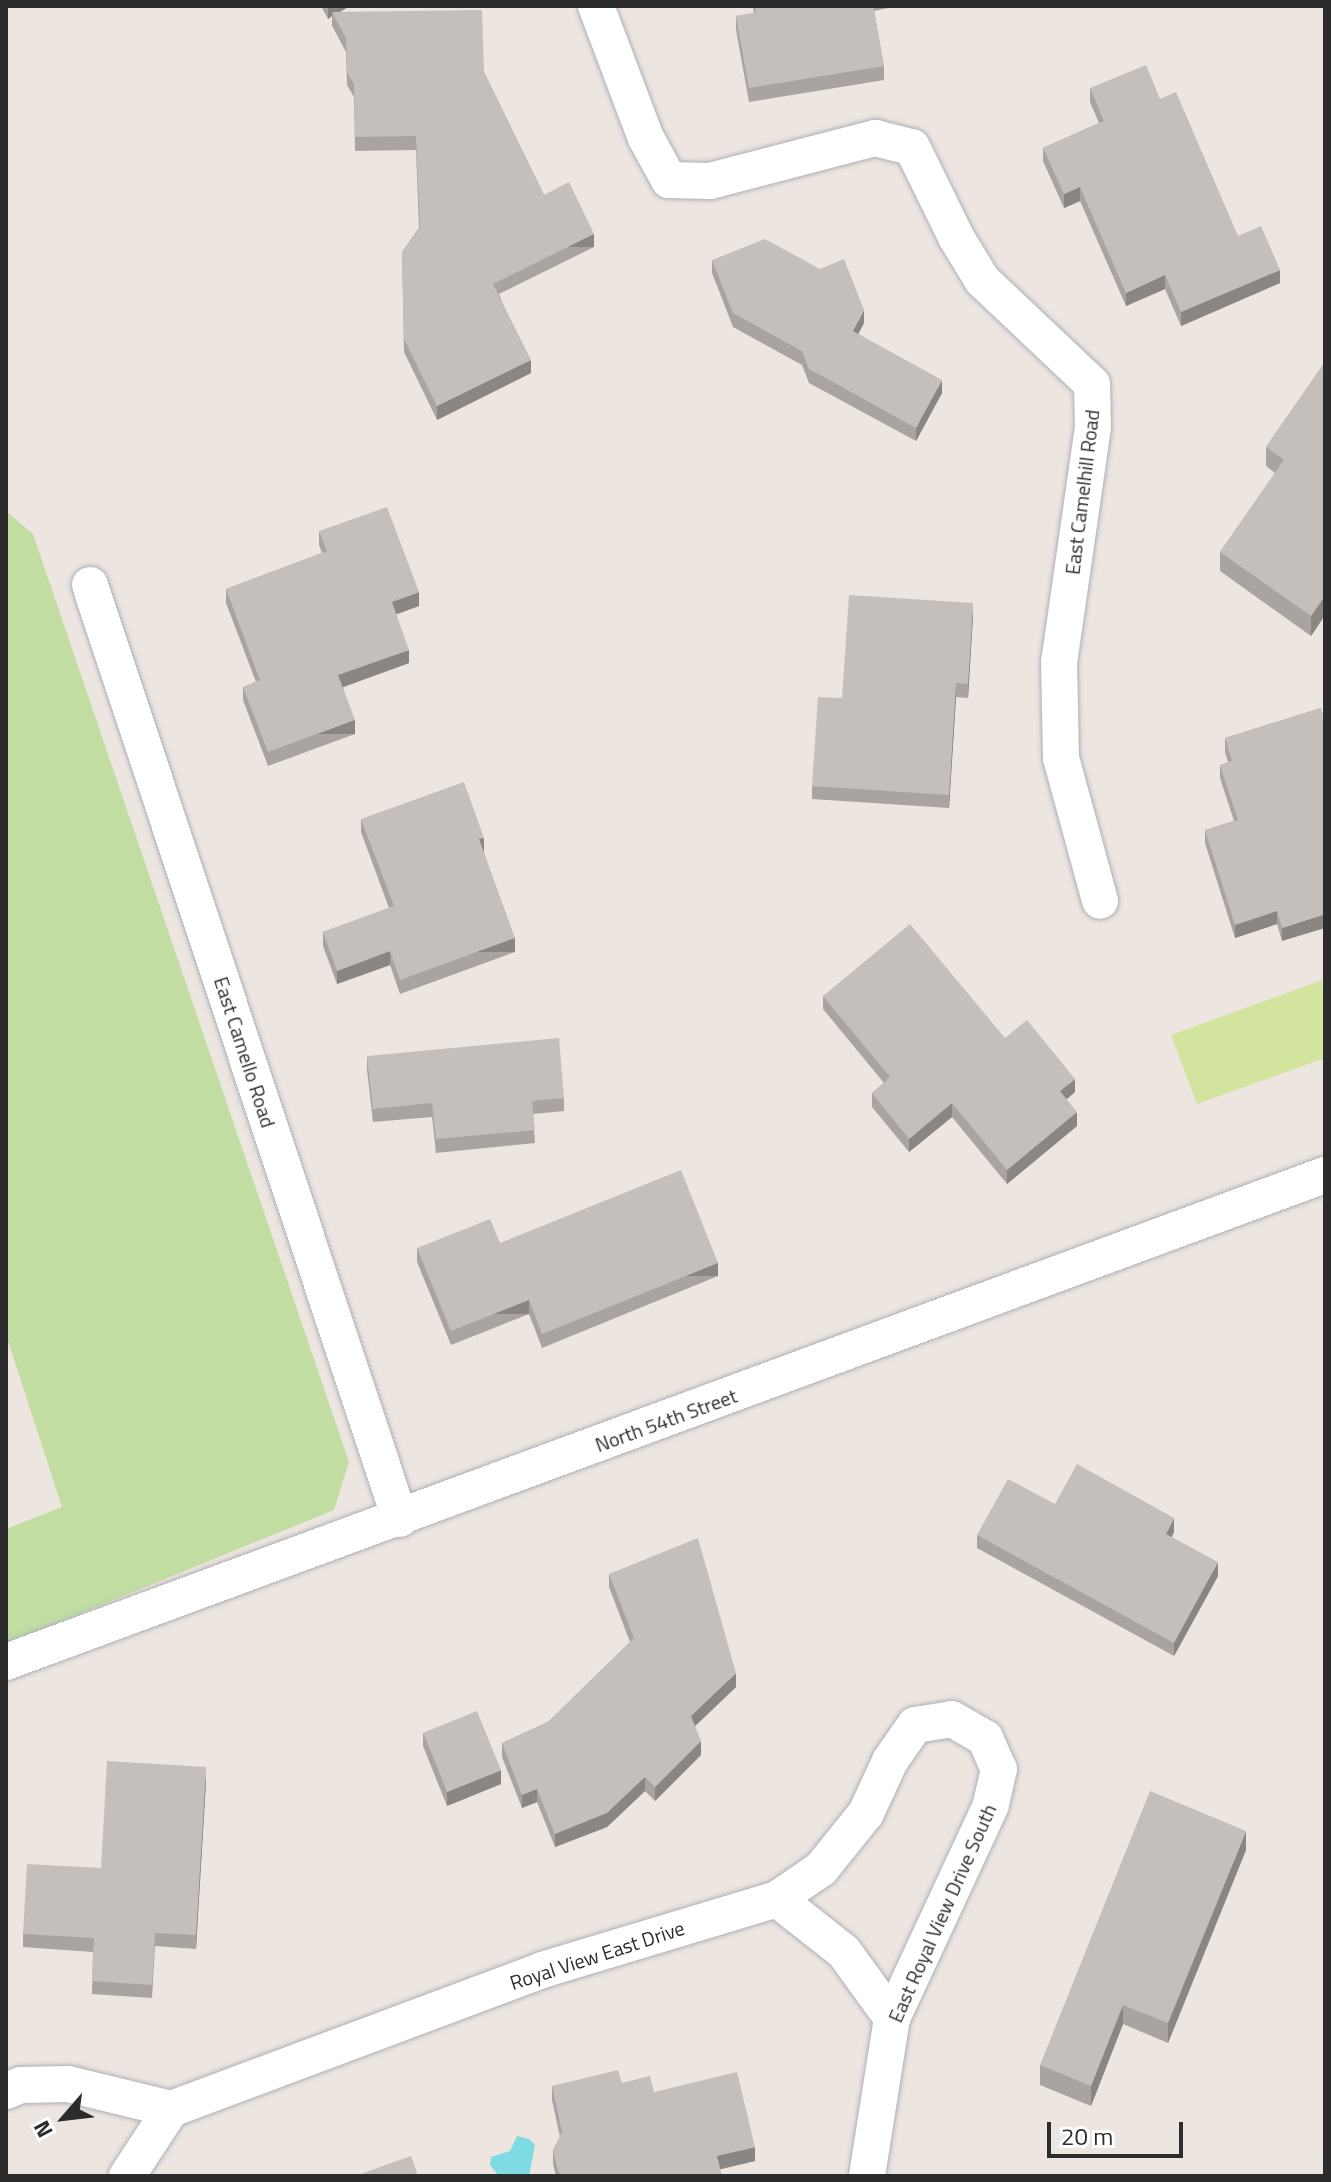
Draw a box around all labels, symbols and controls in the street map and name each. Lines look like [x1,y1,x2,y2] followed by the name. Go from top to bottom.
[1060,408,1104,576] street label: East Camelhill Road
[209,974,281,1130] street label: East Camello Road
[592,1383,740,1457] street label: North 54th Street
[883,1800,1001,2026] street label: East Royal View Drive South
[507,1915,687,1995] street label: Royal View East Drive
[24,2078,104,2158] north arrow
[1051,2106,1187,2156] scale bar
[24,2115,61,2144] text: N
[1061,2118,1113,2154] text: 20 m

